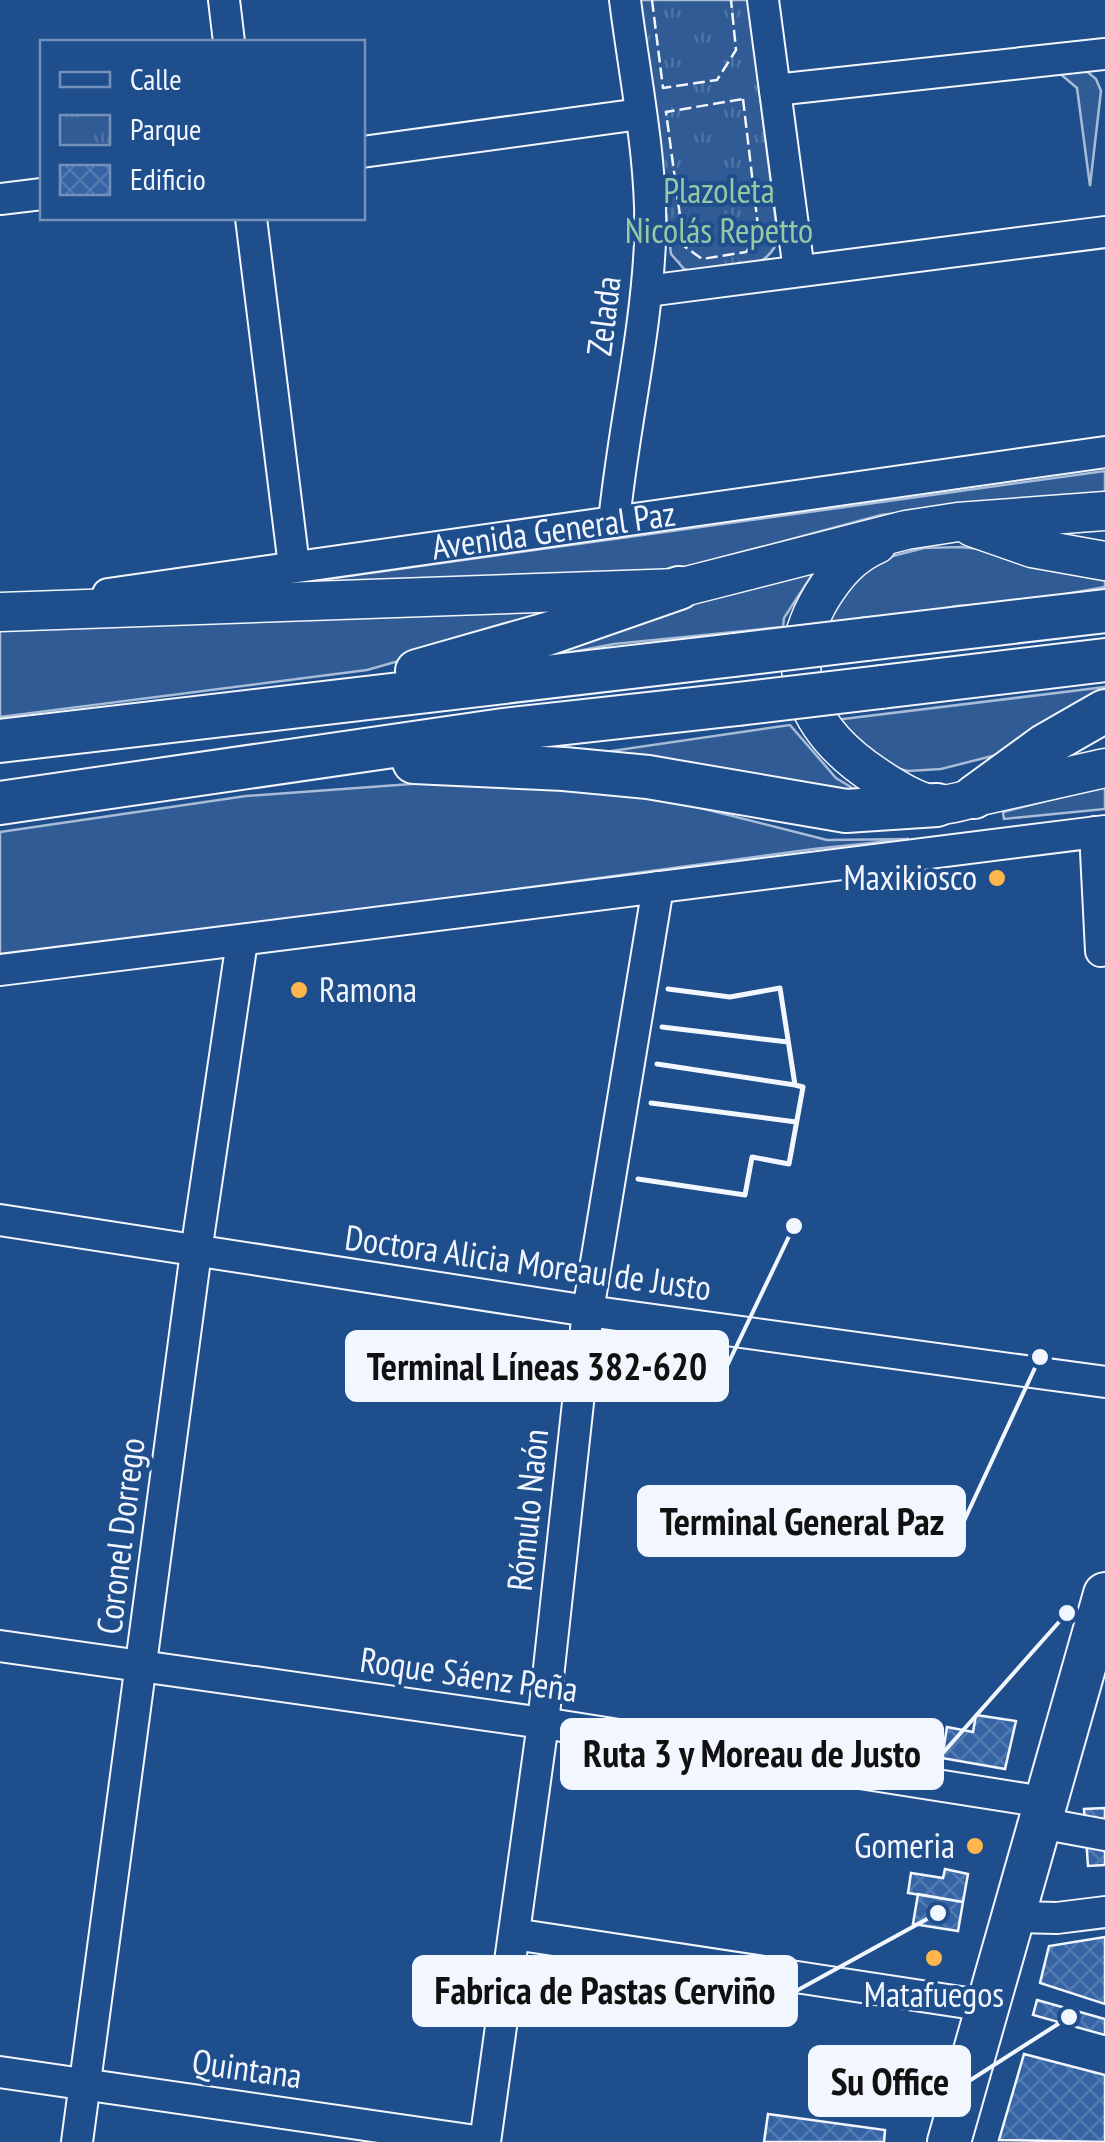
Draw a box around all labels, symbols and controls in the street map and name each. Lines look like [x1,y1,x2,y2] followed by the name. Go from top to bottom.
[40,40,365,220] legend
[130,59,182,98] text: Calle
[130,109,201,148] text: Parque
[130,159,206,198] text: Edificio
[625,167,813,253] park label: Plazoleta Nicolás Repetto
[575,273,631,358] street label: Zelada
[429,489,678,570] street label: Avenida General Paz
[844,854,977,900] place label: Maxikiosco
[986,867,1008,889] marker: Maxikiosco
[319,966,417,1012] place label: Ramona
[288,979,310,1001] marker: Ramona
[342,1214,714,1310] street label: Doctora Alicia Moreau de Justo
[347,1332,727,1400] callout: Terminal Líneas 382-620
[367,1341,707,1390] text: Terminal Líneas 382-620
[496,1427,558,1593] street label: Rómulo Naón
[85,1435,155,1637] street label: Coronel Dorrego
[639,1487,964,1555] callout: Terminal General Paz
[660,1496,944,1545] text: Terminal General Paz
[357,1636,581,1712] street label: Roque Sáenz Peña
[562,1720,942,1788] callout: Ruta 3 y Moreau de Justo
[583,1728,921,1777] text: Ruta 3 y Moreau de Justo
[854,1822,955,1868] place label: Gomeria
[964,1835,986,1857] marker: Gomeria
[923,1947,945,1969] marker: Matafuegos
[414,1957,796,2025] callout: Fabrica de Pastas Cerviño
[435,1965,775,2014] text: Fabrica de Pastas Cerviño
[864,1971,1004,2017] place label: Matafuegos
[189,2038,305,2098] street label: Quintana
[810,2047,969,2115] callout: Su Office
[831,2056,949,2105] text: Su Office

